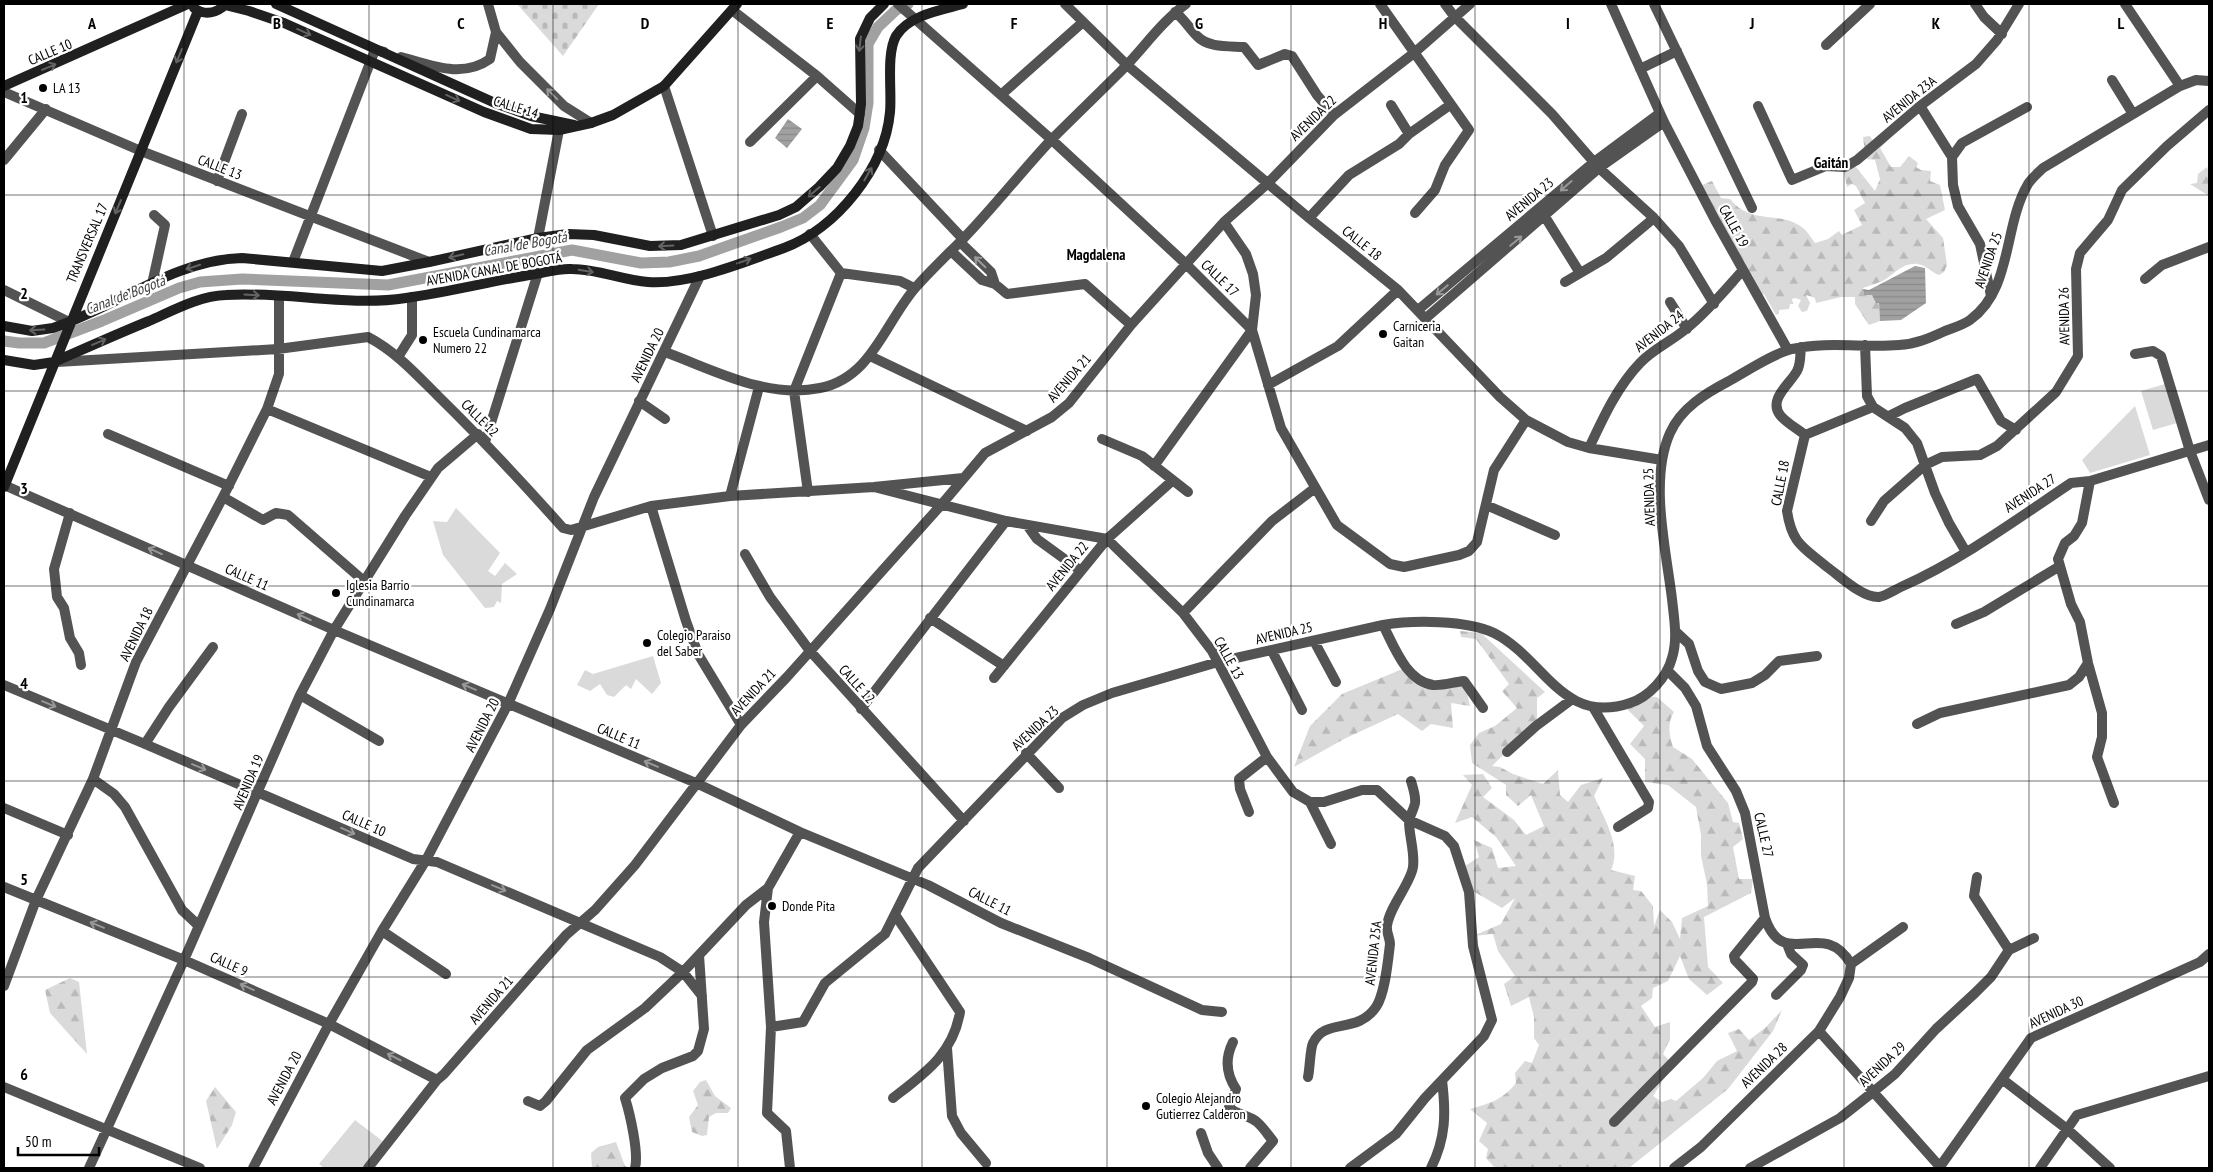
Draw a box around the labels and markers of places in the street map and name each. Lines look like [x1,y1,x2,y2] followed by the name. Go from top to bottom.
[53,79,81,97] place label: LA 13
[37,82,49,94] marker: LA 13
[1393,317,1441,351] place label: Carniceria Gaitan
[433,323,541,357] place label: Escuela Cundinamarca Numero 22
[1377,328,1389,340] marker: Carniceria Gaitan
[417,334,429,346] marker: Escuela Cundinamarca Numero 22
[346,576,414,610] place label: Iglesia Barrio Cundinamarca
[330,587,342,599] marker: Iglesia Barrio Cundinamarca
[657,626,731,660] place label: Colegio Paraiso del Saber
[641,637,653,649] marker: Colegio Paraiso del Saber
[782,897,835,915] place label: Donde Pita
[766,900,778,912] marker: Donde Pita
[1156,1089,1246,1123] place label: Colegio Alejandro Gutierrez Calderon
[1140,1100,1152,1112] marker: Colegio Alejandro Gutierrez Calderon

